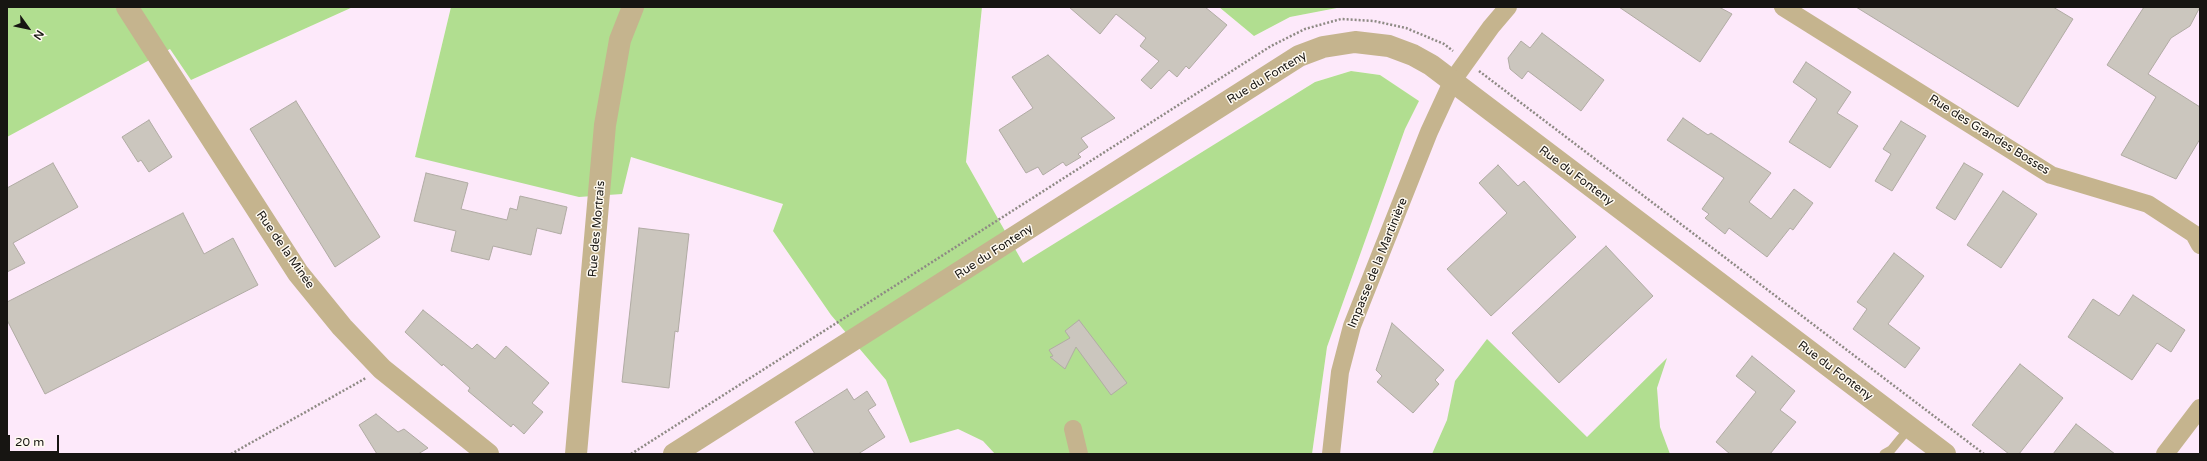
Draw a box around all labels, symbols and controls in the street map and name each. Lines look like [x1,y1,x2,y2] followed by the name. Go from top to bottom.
[8,8,48,48] north arrow
[31,28,46,42] text: N
[1225,49,1309,107] street label: Rue du Fonteny
[1926,92,2052,178] street label: Rue des Grandes Bosses
[1536,143,1616,209] street label: Rue du Fonteny
[586,180,608,278] street label: Rue des Mortrais
[1345,196,1411,330] street label: Impasse de la Martinière
[253,208,317,292] street label: Rue de la Minée
[952,221,1036,283] street label: Rue du Fonteny
[1795,338,1875,404] street label: Rue du Fonteny
[10,427,61,453] scale bar
[15,435,44,449] text: 20 m

